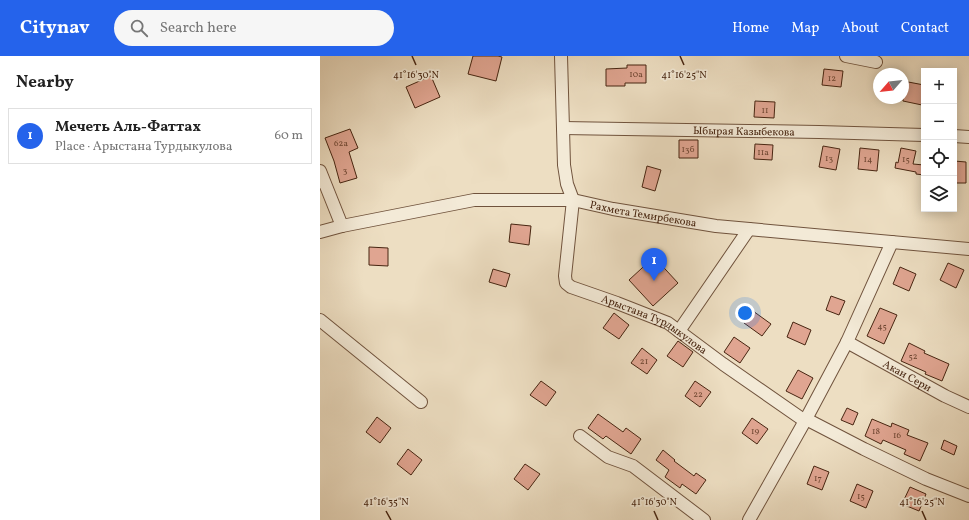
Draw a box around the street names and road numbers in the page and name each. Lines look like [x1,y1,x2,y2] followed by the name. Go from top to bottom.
[693,124,796,141] street label: Ыбырая Казыбекова
[588,198,698,232] street label: Рахмета Темирбекова
[599,292,710,359] street label: Арыстана Турдыкулова
[880,357,934,396] street label: Акан Сери

